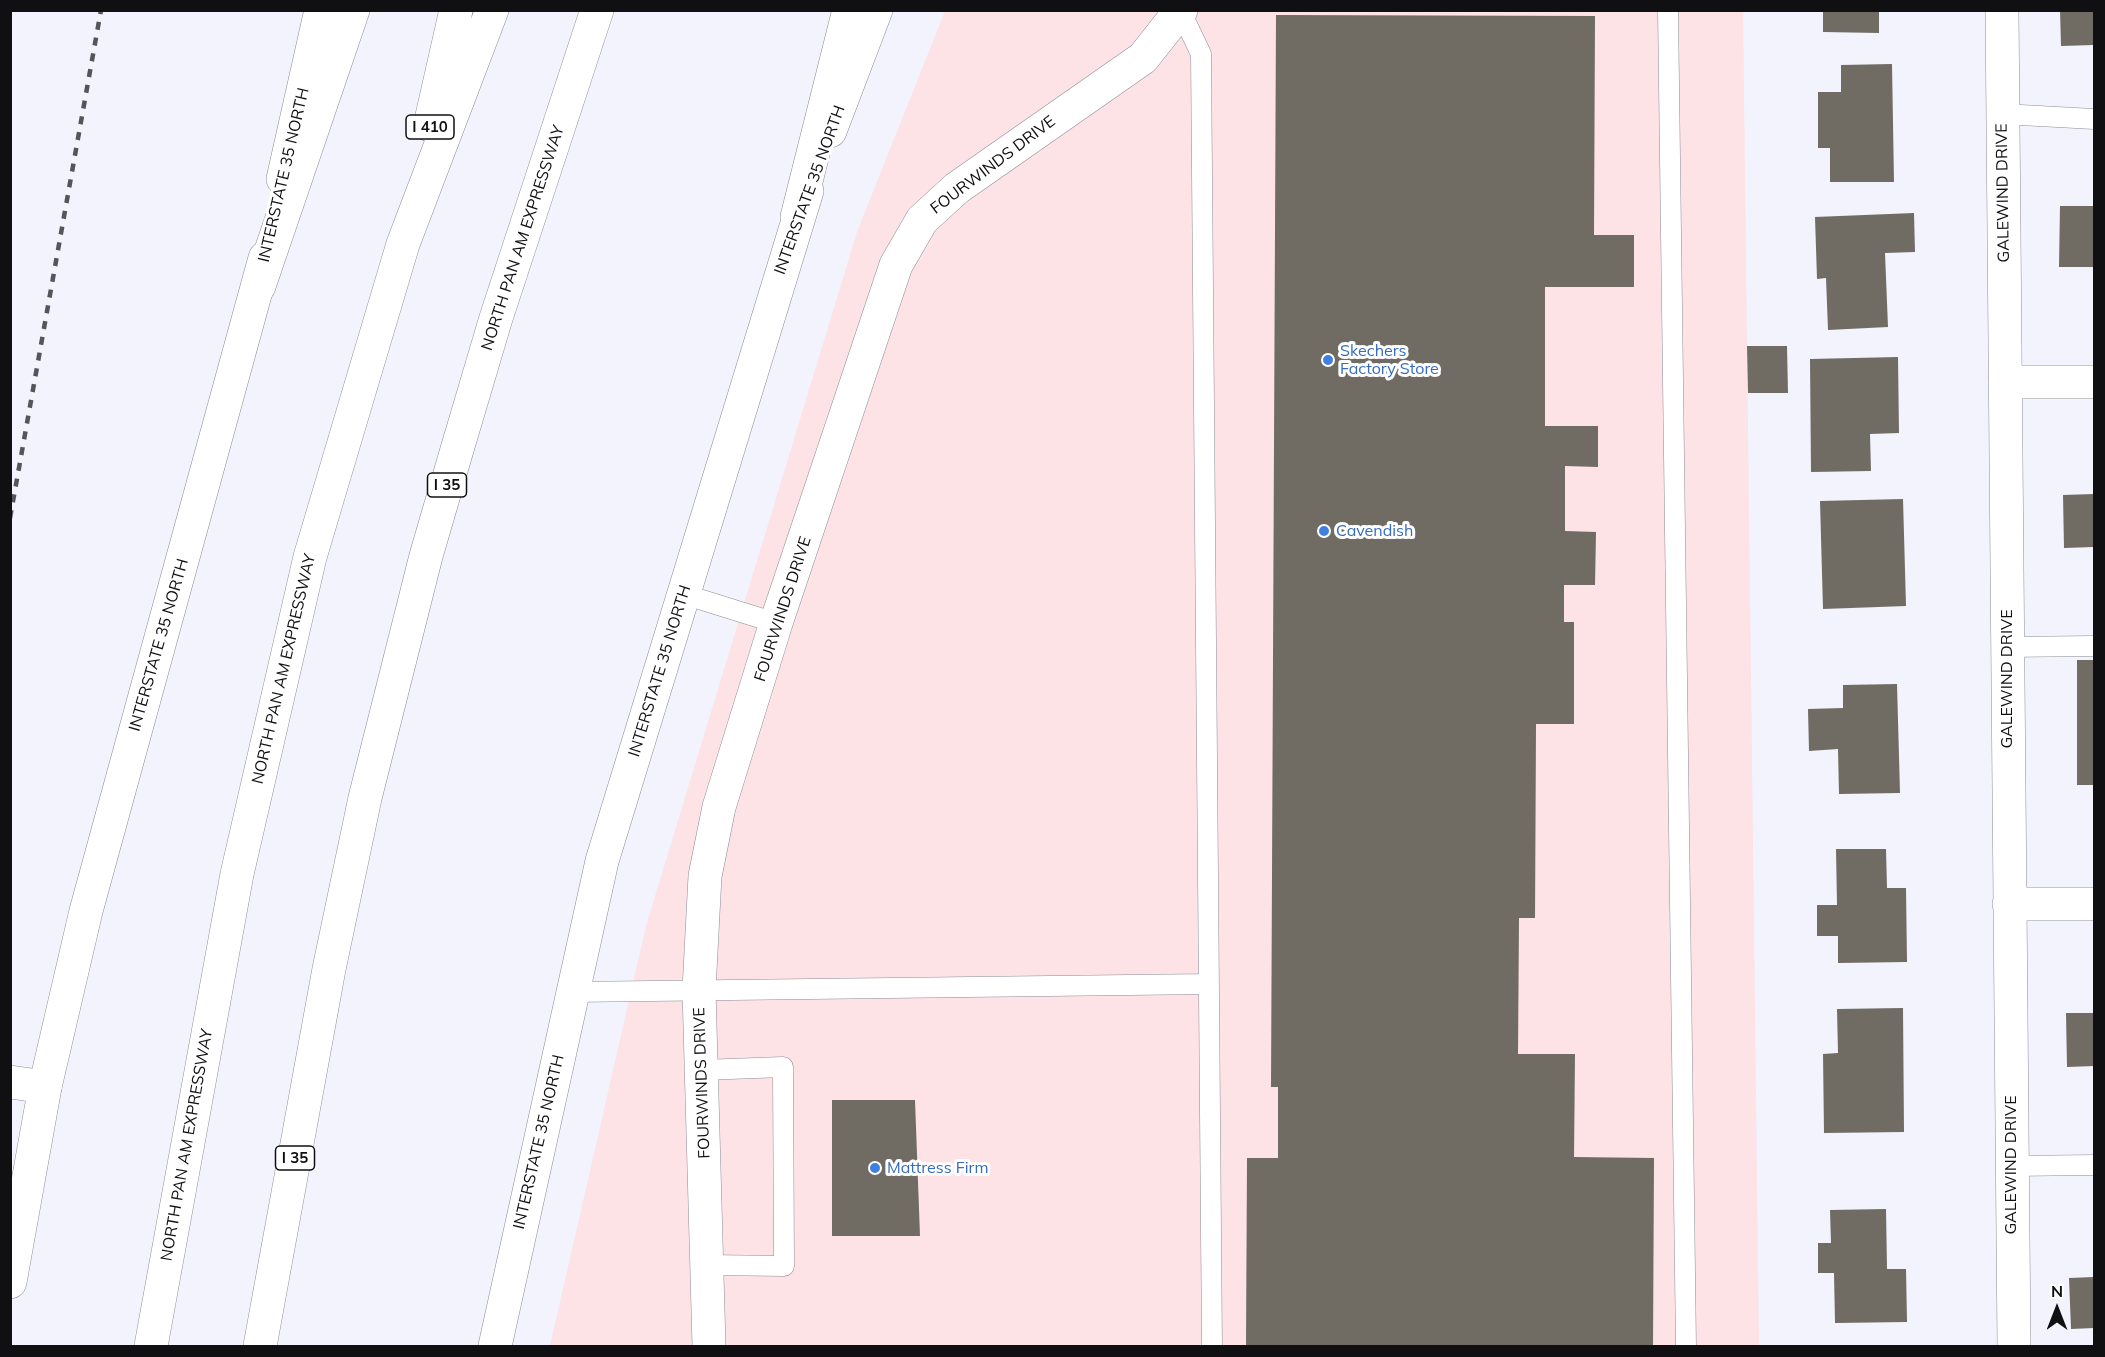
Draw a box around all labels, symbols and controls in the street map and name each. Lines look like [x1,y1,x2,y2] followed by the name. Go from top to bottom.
[255,86,313,264] street label: INTERSTATE 35 NORTH
[770,103,850,277] street label: INTERSTATE 35 NORTH
[927,112,1059,218] street label: FOURWINDS DRIVE
[406,115,454,139] road number: I 410
[477,123,569,353] street label: NORTH PAN AM EXPRESSWAY
[1992,123,2014,263] street label: GALEWIND DRIVE
[1340,341,1439,379] place label: Skechers Factory Store
[1321,353,1335,367] marker: Skechers Factory Store
[428,473,466,497] road number: I 35
[1336,521,1413,541] place label: Cavendish
[1317,524,1331,538] marker: Cavendish
[750,534,816,684] street label: FOURWINDS DRIVE
[248,552,320,786] street label: NORTH PAN AM EXPRESSWAY
[125,557,193,733] street label: INTERSTATE 35 NORTH
[625,583,695,759] street label: INTERSTATE 35 NORTH
[1997,609,2017,749] street label: GALEWIND DRIVE
[690,1007,714,1159] street label: FOURWINDS DRIVE
[157,1027,217,1263] street label: NORTH PAN AM EXPRESSWAY
[510,1053,568,1231] street label: INTERSTATE 35 NORTH
[2001,1095,2021,1235] street label: GALEWIND DRIVE
[276,1146,314,1170] road number: I 35
[887,1158,988,1178] place label: Mattress Firm
[868,1161,882,1175] marker: Mattress Firm
[2027,1279,2087,1339] north arrow
[2051,1281,2063,1301] text: N

